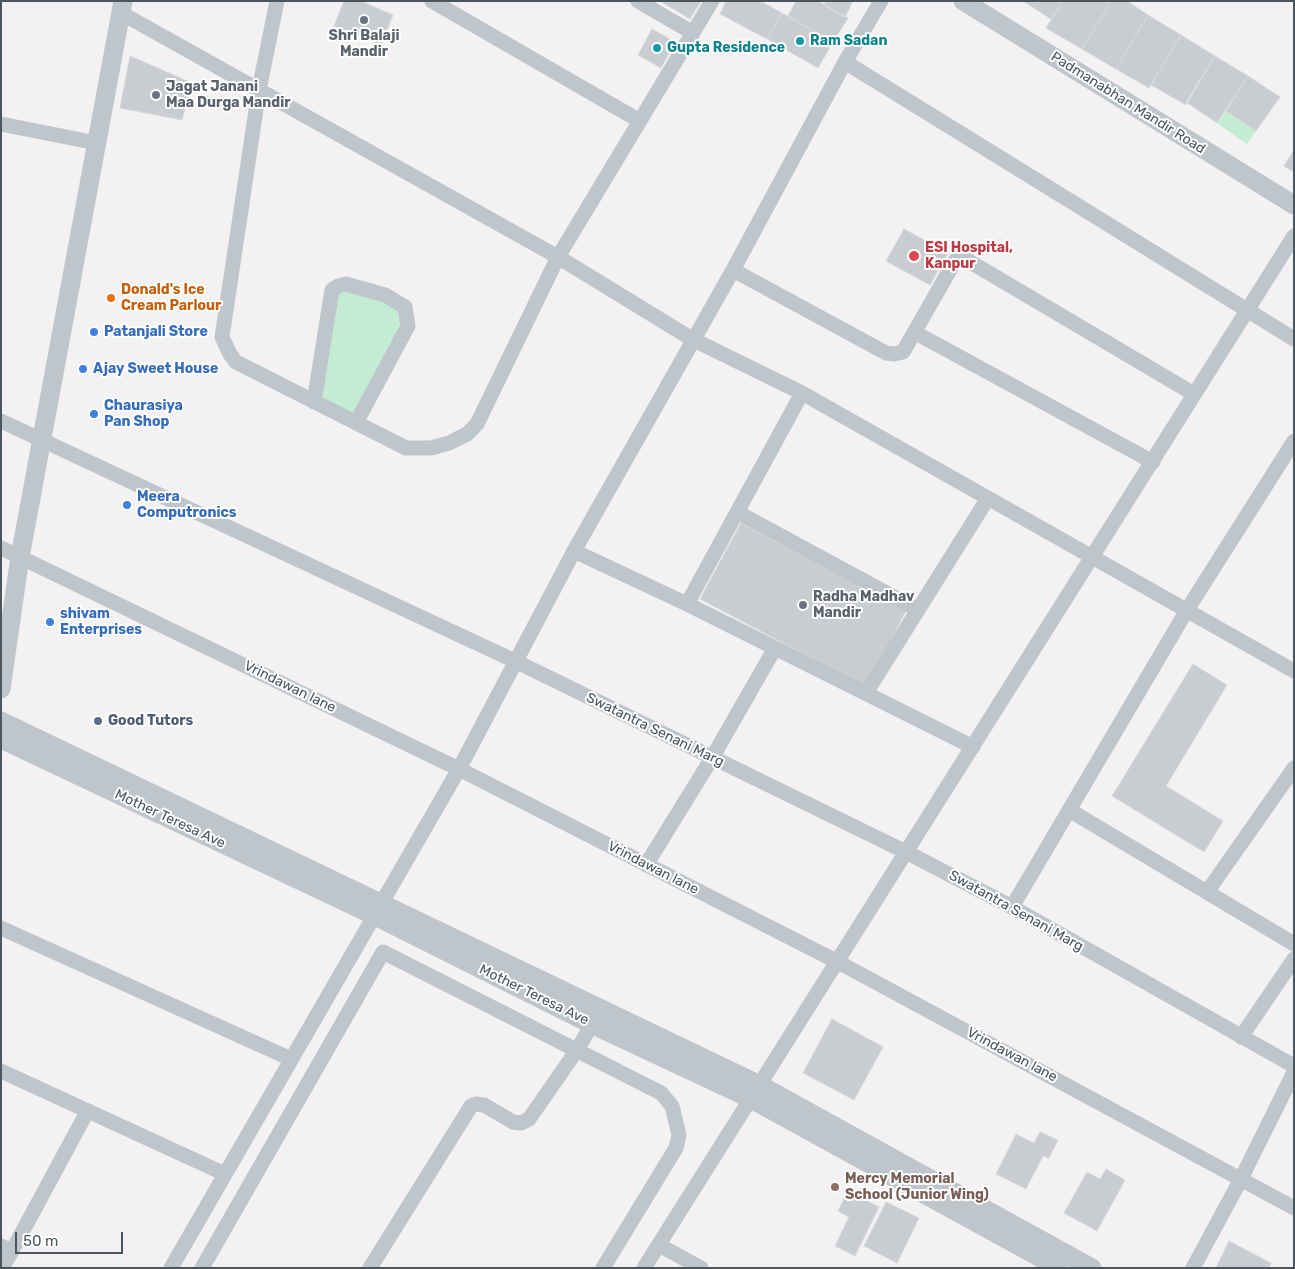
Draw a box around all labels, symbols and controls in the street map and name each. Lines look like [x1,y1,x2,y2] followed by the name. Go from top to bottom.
[358,14,370,26] marker: Shri Balaji Mandir
[329,28,399,60] place label: Shri Balaji Mandir
[810,33,887,49] place label: Ram Sadan
[794,35,806,47] marker: Ram Sadan
[667,40,785,56] place label: Gupta Residence
[651,42,663,54] marker: Gupta Residence
[1048,49,1208,157] street label: Padmanabhan Mandir Road
[166,79,291,111] place label: Jagat Janani Maa Durga Mandir
[150,89,162,101] marker: Jagat Janani Maa Durga Mandir
[925,240,1013,272] place label: ESI Hospital, Kanpur
[907,249,921,263] marker: ESI Hospital, Kanpur
[121,282,221,314] place label: Donald's Ice Cream Parlour
[105,292,117,304] marker: Donald's Ice Cream Parlour
[104,324,208,340] place label: Patanjali Store
[88,326,100,338] marker: Patanjali Store
[93,361,218,377] place label: Ajay Sweet House
[77,363,89,375] marker: Ajay Sweet House
[104,398,183,431] place label: Chaurasiya Pan Shop
[88,408,100,420] marker: Chaurasiya Pan Shop
[137,489,236,522] place label: Meera Computronics
[121,499,133,511] marker: Meera Computronics
[813,589,914,622] place label: Radha Madhav Mandir
[797,599,809,611] marker: Radha Madhav Mandir
[60,606,142,638] place label: shivam Enterprises
[44,616,56,628] marker: shivam Enterprises
[241,658,339,716] street label: Vrindawan lane
[583,689,727,771] street label: Swatantra Senani Marg
[108,713,193,729] place label: Good Tutors
[92,715,104,727] marker: Good Tutors
[112,786,228,852] street label: Mother Teresa Ave
[605,838,701,898] street label: Vrindawan lane
[946,867,1086,955] street label: Swatantra Senani Marg
[476,961,592,1029] street label: Mother Teresa Ave
[964,1024,1060,1086] street label: Vrindawan lane
[845,1171,989,1204] place label: Mercy Memorial School (Junior Wing)
[829,1181,841,1193] marker: Mercy Memorial School (Junior Wing)
[18,1222,125,1254] scale bar
[23,1232,58,1250] text: 50 m

